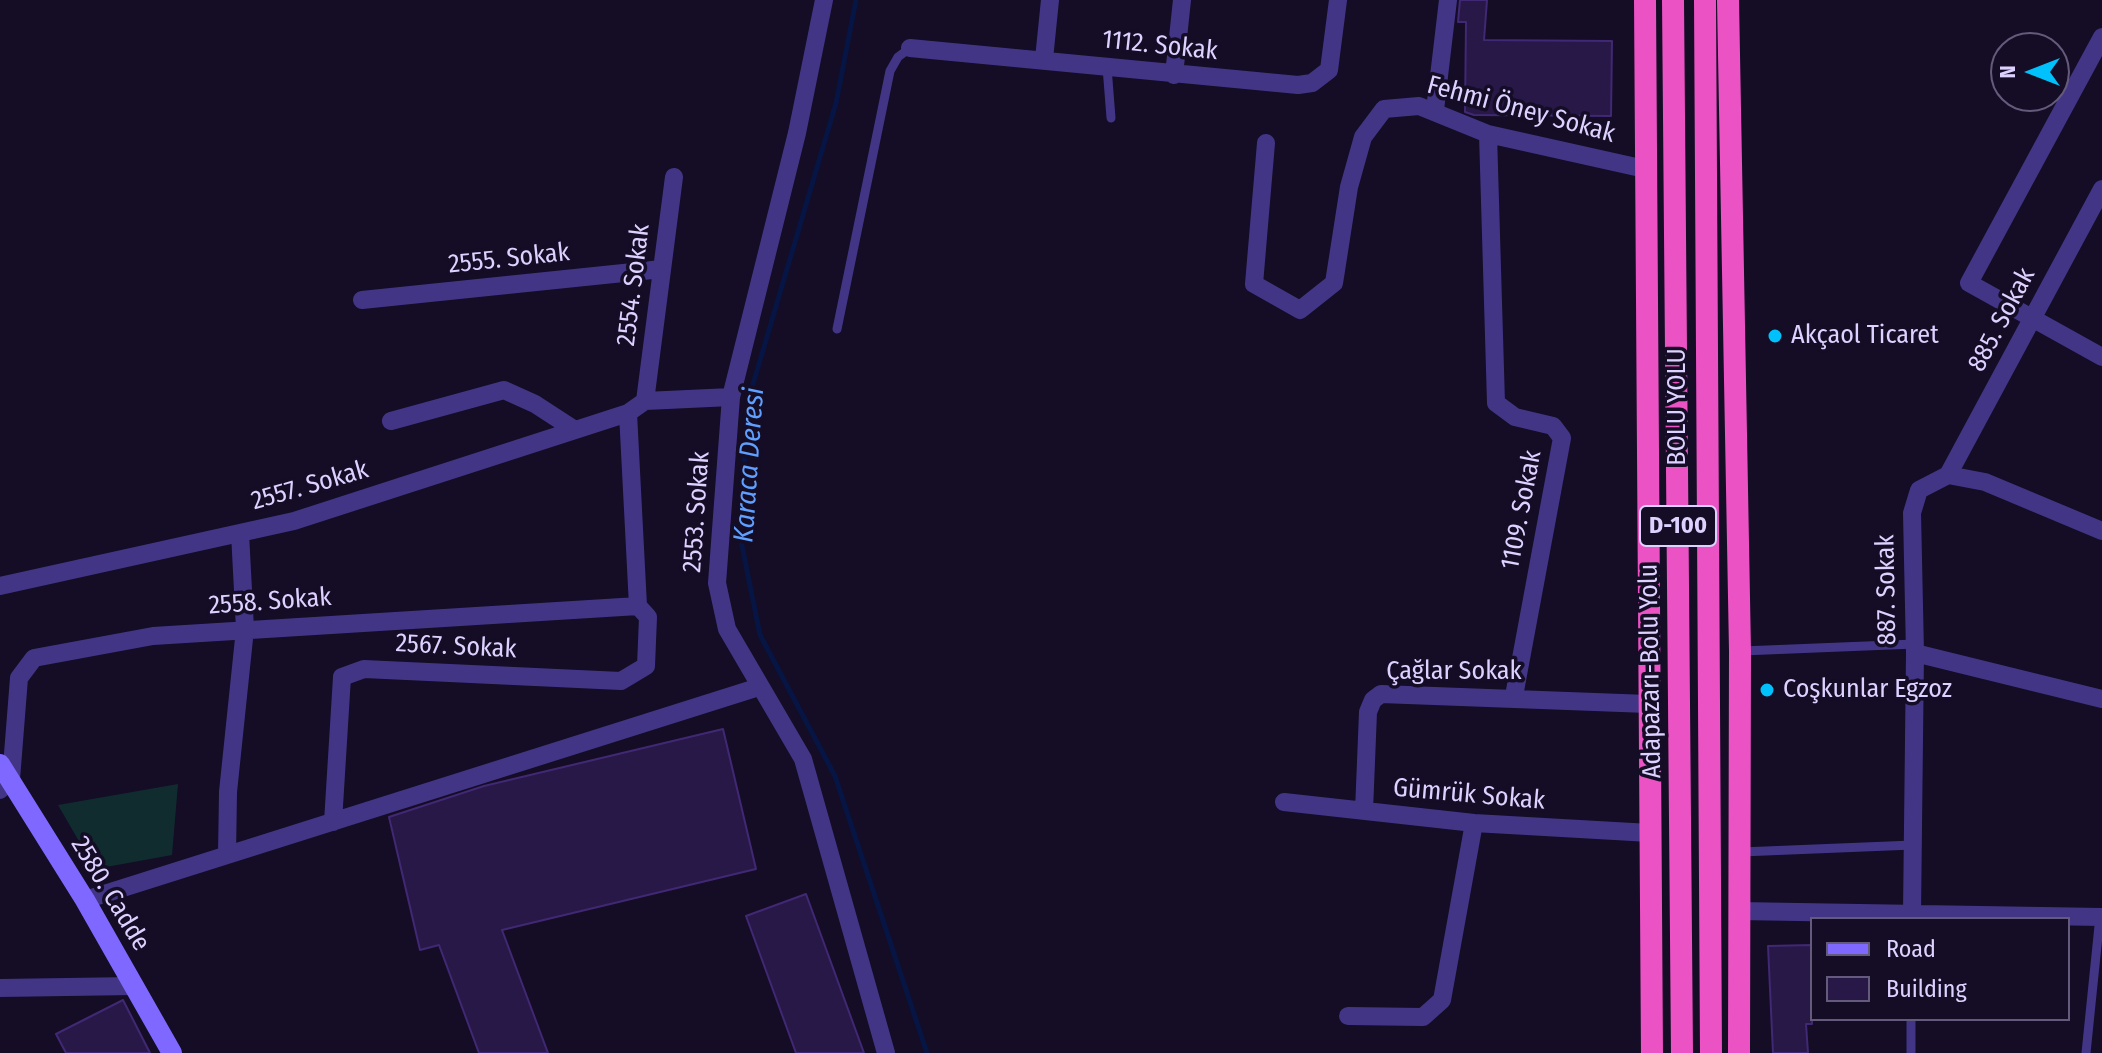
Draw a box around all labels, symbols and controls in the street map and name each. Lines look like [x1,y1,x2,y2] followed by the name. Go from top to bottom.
[1101,24,1219,68] street label: 1112. Sokak
[1990,32,2070,112] north arrow
[1994,65,2021,79] text: N
[1424,70,1618,150] street label: Fehmi Öney Sokak
[611,222,657,348] street label: 2554. Sokak
[447,237,571,281] street label: 2555. Sokak
[1962,263,2042,377] street label: 885. Sokak
[1791,320,1939,352] place label: Akçaol Ticaret
[1766,327,1784,345] marker: Akçaol Ticaret
[1662,348,1694,466] street label: BOLU YOLU
[728,386,772,544] water label: Karaca Deresi
[1495,448,1549,572] street label: 1109. Sokak
[677,450,717,574] street label: 2553. Sokak
[248,454,372,518] street label: 2557. Sokak
[1640,506,1716,546] road number: D-100
[1870,534,1904,646] street label: 887. Sokak
[1634,563,1668,779] street label: Adapazarı-Bolu Yolu
[208,582,332,622] street label: 2558. Sokak
[395,628,517,666] street label: 2567. Sokak
[1386,656,1522,688] street label: Çağlar Sokak
[1783,674,1952,706] place label: Coşkunlar Egzoz
[1758,681,1776,699] marker: Coşkunlar Egzoz
[1392,773,1546,817] street label: Gümrük Sokak
[64,831,156,957] street label: 2580. Cadde
[1810,917,2070,1021] legend
[1886,935,1936,963] text: Road
[1886,975,1967,1003] text: Building

